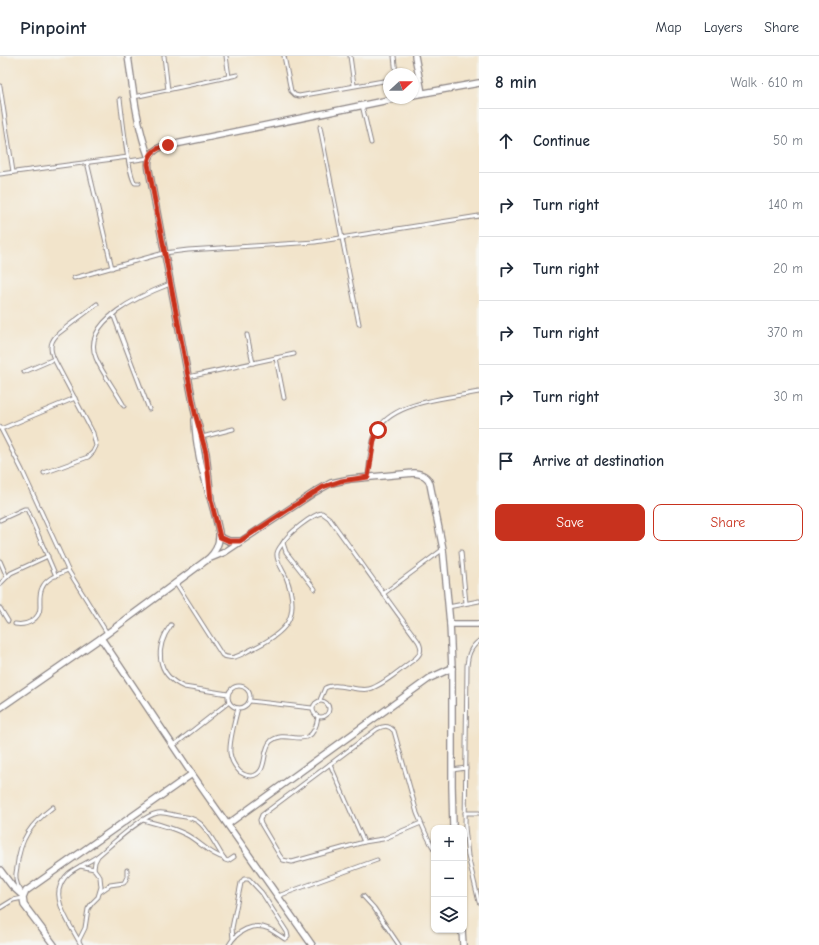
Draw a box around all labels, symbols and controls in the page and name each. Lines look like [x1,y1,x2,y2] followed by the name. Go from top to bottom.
[20,17,86,39] text: Pinpoint
[655,19,682,36] text: Map
[704,19,742,36] text: Layers
[764,19,799,36] text: Share
[383,68,419,104] north arrow
[495,73,537,92] text: 8 min
[731,75,803,90] text: Walk · 610 m
[495,130,517,152] icon: ahead
[533,132,590,150] text: Continue
[773,133,803,148] text: 50 m
[159,136,177,154] route end
[495,194,517,216] icon: right
[533,196,599,214] text: Turn right
[769,197,803,212] text: 140 m
[495,258,517,280] icon: right
[533,260,599,278] text: Turn right
[773,261,803,276] text: 20 m
[495,322,517,344] icon: right
[533,324,599,342] text: Turn right
[767,325,803,340] text: 370 m
[495,386,517,408] icon: right
[533,388,599,406] text: Turn right
[773,389,803,404] text: 30 m
[369,421,387,439] route start
[495,450,517,472] icon: arrive
[533,452,664,470] text: Arrive at destination
[495,504,645,541] button: Save
[653,504,803,541] button: Share
[431,825,467,933] map controls
[431,825,467,861] button: +
[431,861,467,897] button: −
[431,897,467,933] button: layers

